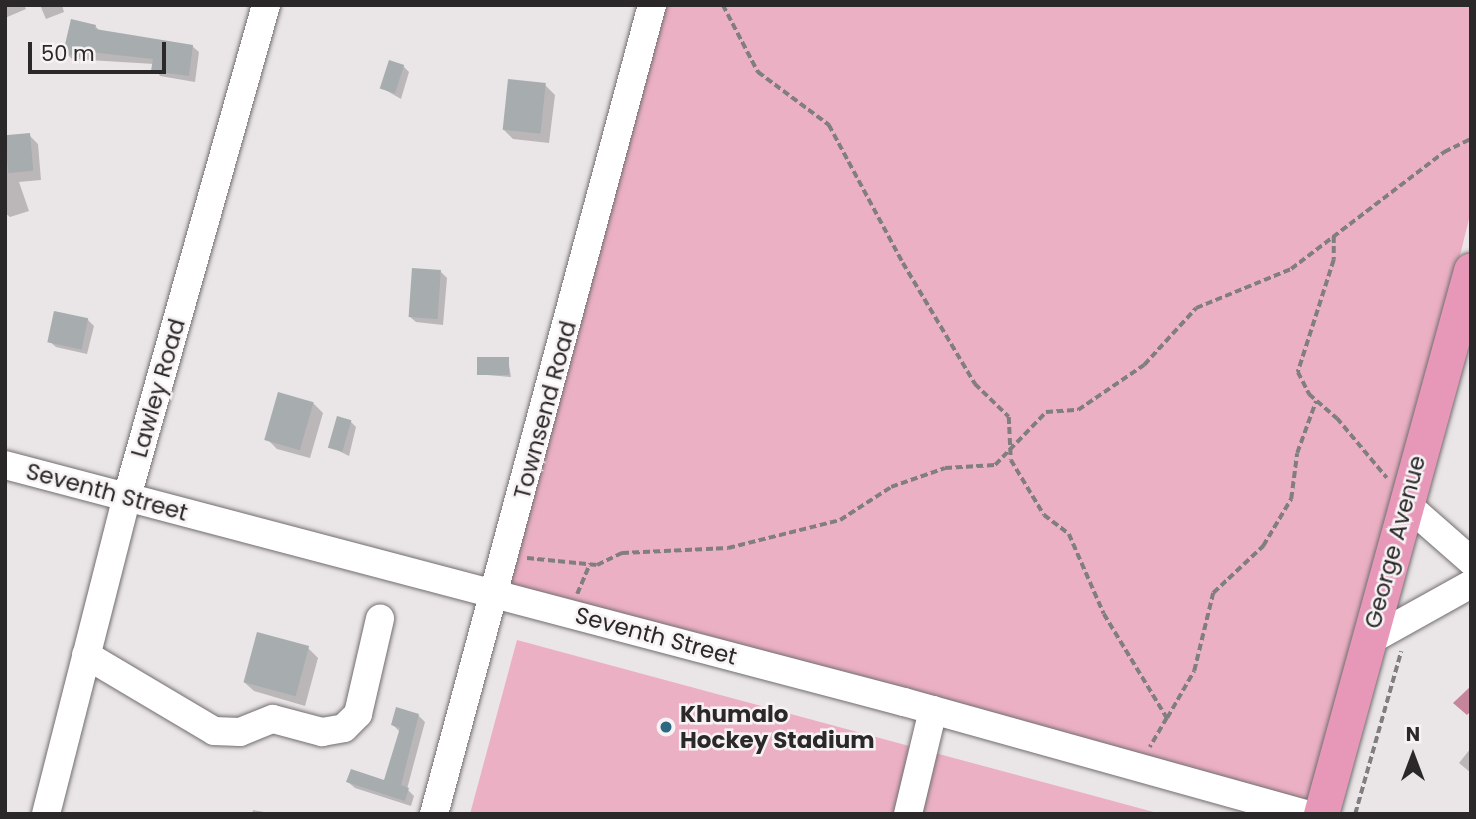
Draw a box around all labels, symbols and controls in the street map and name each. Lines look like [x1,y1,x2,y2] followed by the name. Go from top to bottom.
[32,28,170,72] scale bar
[41,39,95,68] text: 50 m
[125,315,191,461] street label: Lawley Road
[508,318,582,502] street label: Townsend Road
[1359,453,1431,631] street label: George Avenue
[23,457,191,527] street label: Seventh Street
[572,601,740,671] street label: Seventh Street
[680,700,875,754] place label: Khumalo Hockey Stadium
[658,719,674,735] marker: Khumalo Hockey Stadium
[1378,721,1448,791] north arrow
[1406,721,1420,748] text: N

